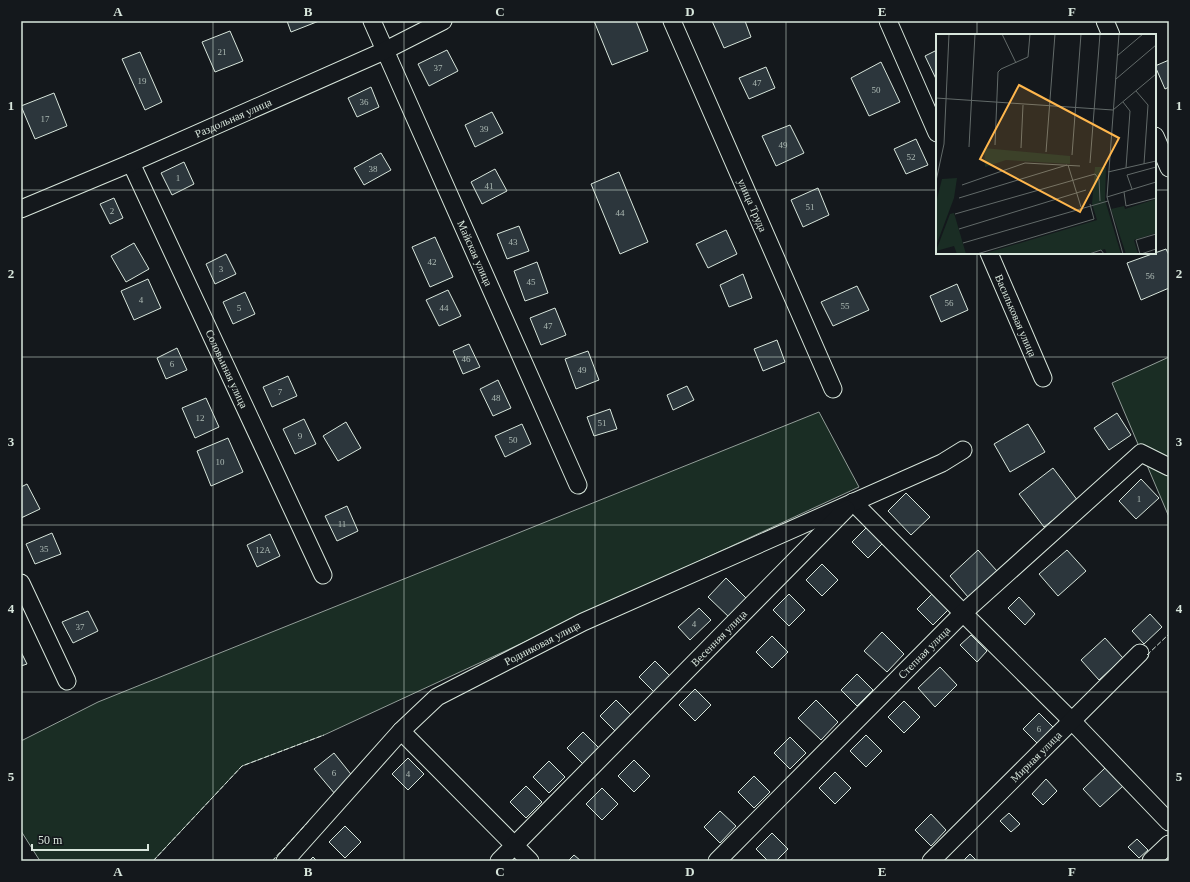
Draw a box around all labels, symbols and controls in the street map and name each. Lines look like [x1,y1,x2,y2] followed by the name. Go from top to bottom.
[113,4,123,19] text: A
[304,4,313,19] text: B
[495,4,505,19] text: C
[685,4,695,19] text: D
[878,4,886,19] text: E
[1068,4,1076,19] text: F
[936,34,1156,254] inset map
[218,47,227,57] house number: 21
[434,63,443,73] house number: 37
[138,76,147,86] house number: 19
[753,78,762,88] house number: 47
[872,85,881,95] house number: 50
[193,96,273,140] street label: Раздольная улица
[360,97,369,107] house number: 36
[8,98,14,113] text: 1
[1176,98,1182,113] text: 1
[41,114,50,124] house number: 17
[480,124,489,134] house number: 39
[779,140,788,150] house number: 49
[907,152,916,162] house number: 52
[369,164,378,174] house number: 38
[176,173,180,183] house number: 1
[736,177,770,234] street label: улица Труда
[485,181,494,191] house number: 41
[806,202,815,212] house number: 51
[110,206,114,216] house number: 2
[616,208,625,218] house number: 44
[455,218,495,288] street label: Майская улица
[509,237,518,247] house number: 43
[428,257,437,267] house number: 42
[219,264,224,274] house number: 3
[8,266,14,281] text: 2
[1176,266,1182,281] text: 2
[1146,271,1155,281] house number: 56
[993,272,1039,359] street label: Васильковая улица
[527,277,536,287] house number: 45
[139,295,144,305] house number: 4
[945,298,954,308] house number: 56
[841,301,850,311] house number: 55
[237,303,242,313] house number: 5
[440,303,449,313] house number: 44
[544,321,553,331] house number: 47
[203,327,250,410] street label: Соловьиная улица
[462,354,471,364] house number: 46
[170,359,175,369] house number: 6
[578,365,587,375] house number: 49
[278,387,283,397] house number: 7
[492,393,501,403] house number: 48
[196,413,205,423] house number: 12
[598,418,607,428] house number: 51
[298,431,303,441] house number: 9
[8,434,15,449] text: 3
[1176,434,1183,449] text: 3
[509,435,518,445] house number: 50
[216,457,225,467] house number: 10
[1137,494,1141,504] house number: 1
[338,519,346,529] house number: 11
[40,544,49,554] house number: 35
[255,545,271,555] house number: 12А
[8,601,15,616] text: 4
[1176,601,1183,616] text: 4
[688,607,749,669] street label: Весенняя улица
[502,618,582,667] street label: Родниковая улица
[692,619,697,629] house number: 4
[76,622,85,632] house number: 37
[896,624,953,681] street label: Степная улица
[1037,724,1042,734] house number: 6
[1008,729,1064,784] street label: Мирная улица
[332,768,337,778] house number: 6
[8,769,15,784] text: 5
[406,769,411,779] house number: 4
[1176,769,1183,784] text: 5
[32,826,148,852] scale bar
[38,833,63,847] text: 50 m
[113,864,123,879] text: A
[304,864,313,879] text: B
[495,864,505,879] text: C
[685,864,695,879] text: D
[878,864,886,879] text: E
[1068,864,1076,879] text: F

